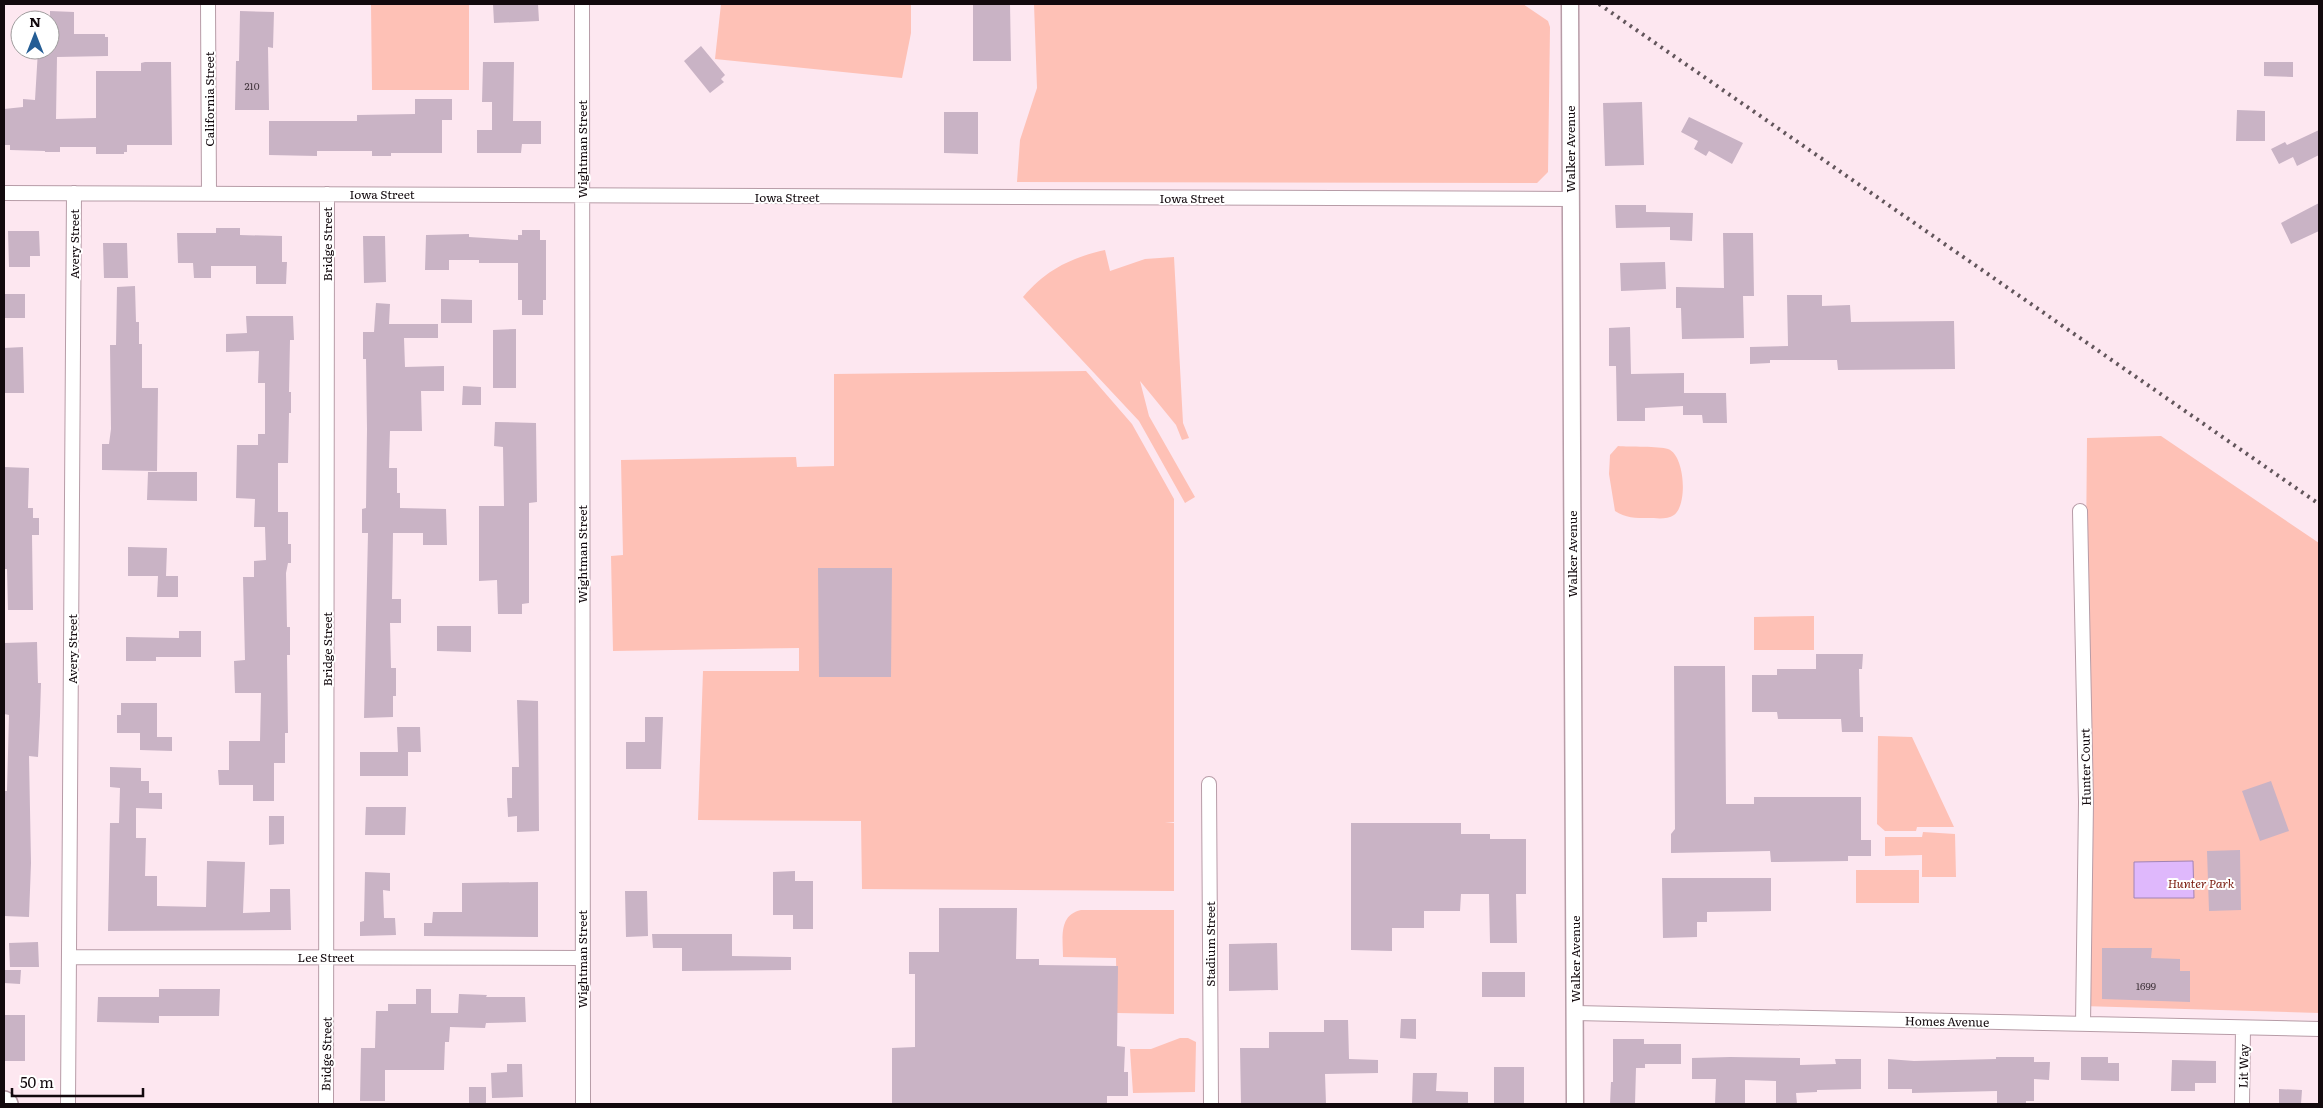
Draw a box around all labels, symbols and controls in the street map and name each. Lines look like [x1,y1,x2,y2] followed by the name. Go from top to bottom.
[10,10,60,60] north arrow
[29,11,41,31] text: N
[200,51,218,147] street label: California Street
[245,78,260,93] house number: 210
[573,100,591,198] street label: Wightman Street
[1561,106,1579,192] street label: Walker Avenue
[349,185,415,203] street label: Iowa Street
[754,188,820,206] street label: Iowa Street
[1159,189,1225,207] street label: Iowa Street
[318,207,336,281] street label: Bridge Street
[65,209,83,279] street label: Avery Street
[573,505,591,603] street label: Wightman Street
[1563,511,1581,597] street label: Walker Avenue
[318,612,336,686] street label: Bridge Street
[63,614,81,684] street label: Avery Street
[2075,728,2095,806] street label: Hunter Court
[2168,874,2235,892] park label: Hunter Park
[1201,901,1219,987] street label: Stadium Street
[573,910,591,1008] street label: Wightman Street
[1566,916,1584,1002] street label: Walker Avenue
[298,948,355,966] street label: Lee Street
[2136,978,2156,993] house number: 1699
[1905,1011,1989,1031] street label: Homes Avenue
[316,1017,336,1091] street label: Bridge Street
[2234,1044,2252,1088] street label: Lit Way
[12,1066,144,1098] scale bar
[20,1070,54,1093] text: 50 m

